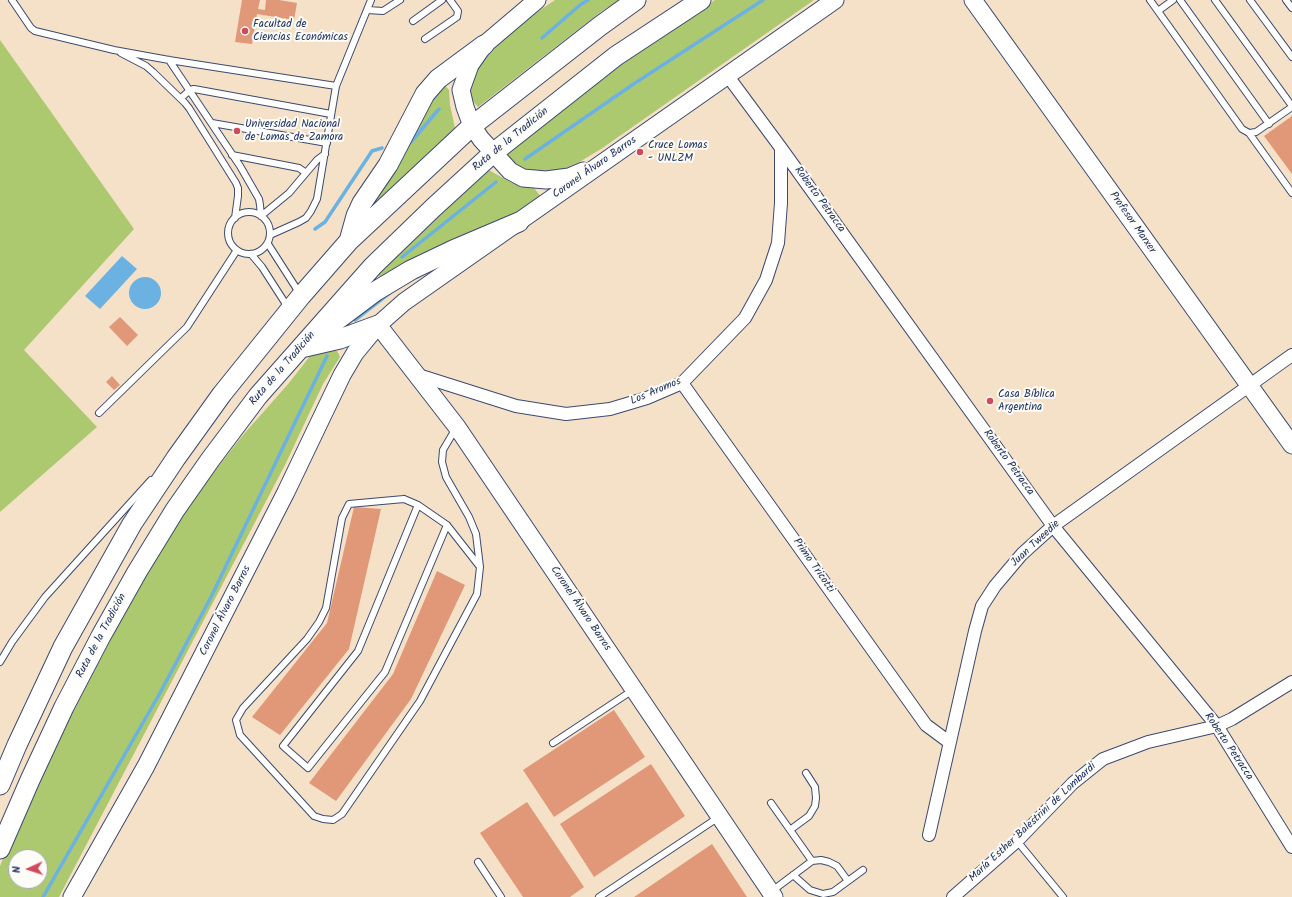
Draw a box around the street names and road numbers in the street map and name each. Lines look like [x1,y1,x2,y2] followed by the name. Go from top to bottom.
[470,105,552,175] street label: Ruta de la Tradición
[550,134,640,202] street label: Coronel Álvaro Barros
[791,164,847,236] street label: Roberto Petracca
[1106,190,1158,256] street label: Profesor Marxer
[247,329,319,409] street label: Ruta de la Tradición
[629,375,683,409] street label: Los Aromos
[980,427,1036,499] street label: Roberto Petracca
[1009,518,1063,570] street label: Juan Tweedie
[789,536,837,596] street label: Primo Tricotti
[198,564,254,658] street label: Coronel Álvaro Barros
[547,564,613,654] street label: Coronel Álvaro Barros
[74,591,130,681] street label: Ruta de la Tradición
[1201,711,1255,783] street label: Roberto Petracca
[967,761,1099,885] street label: María Esther Balestrini de Lombardi

